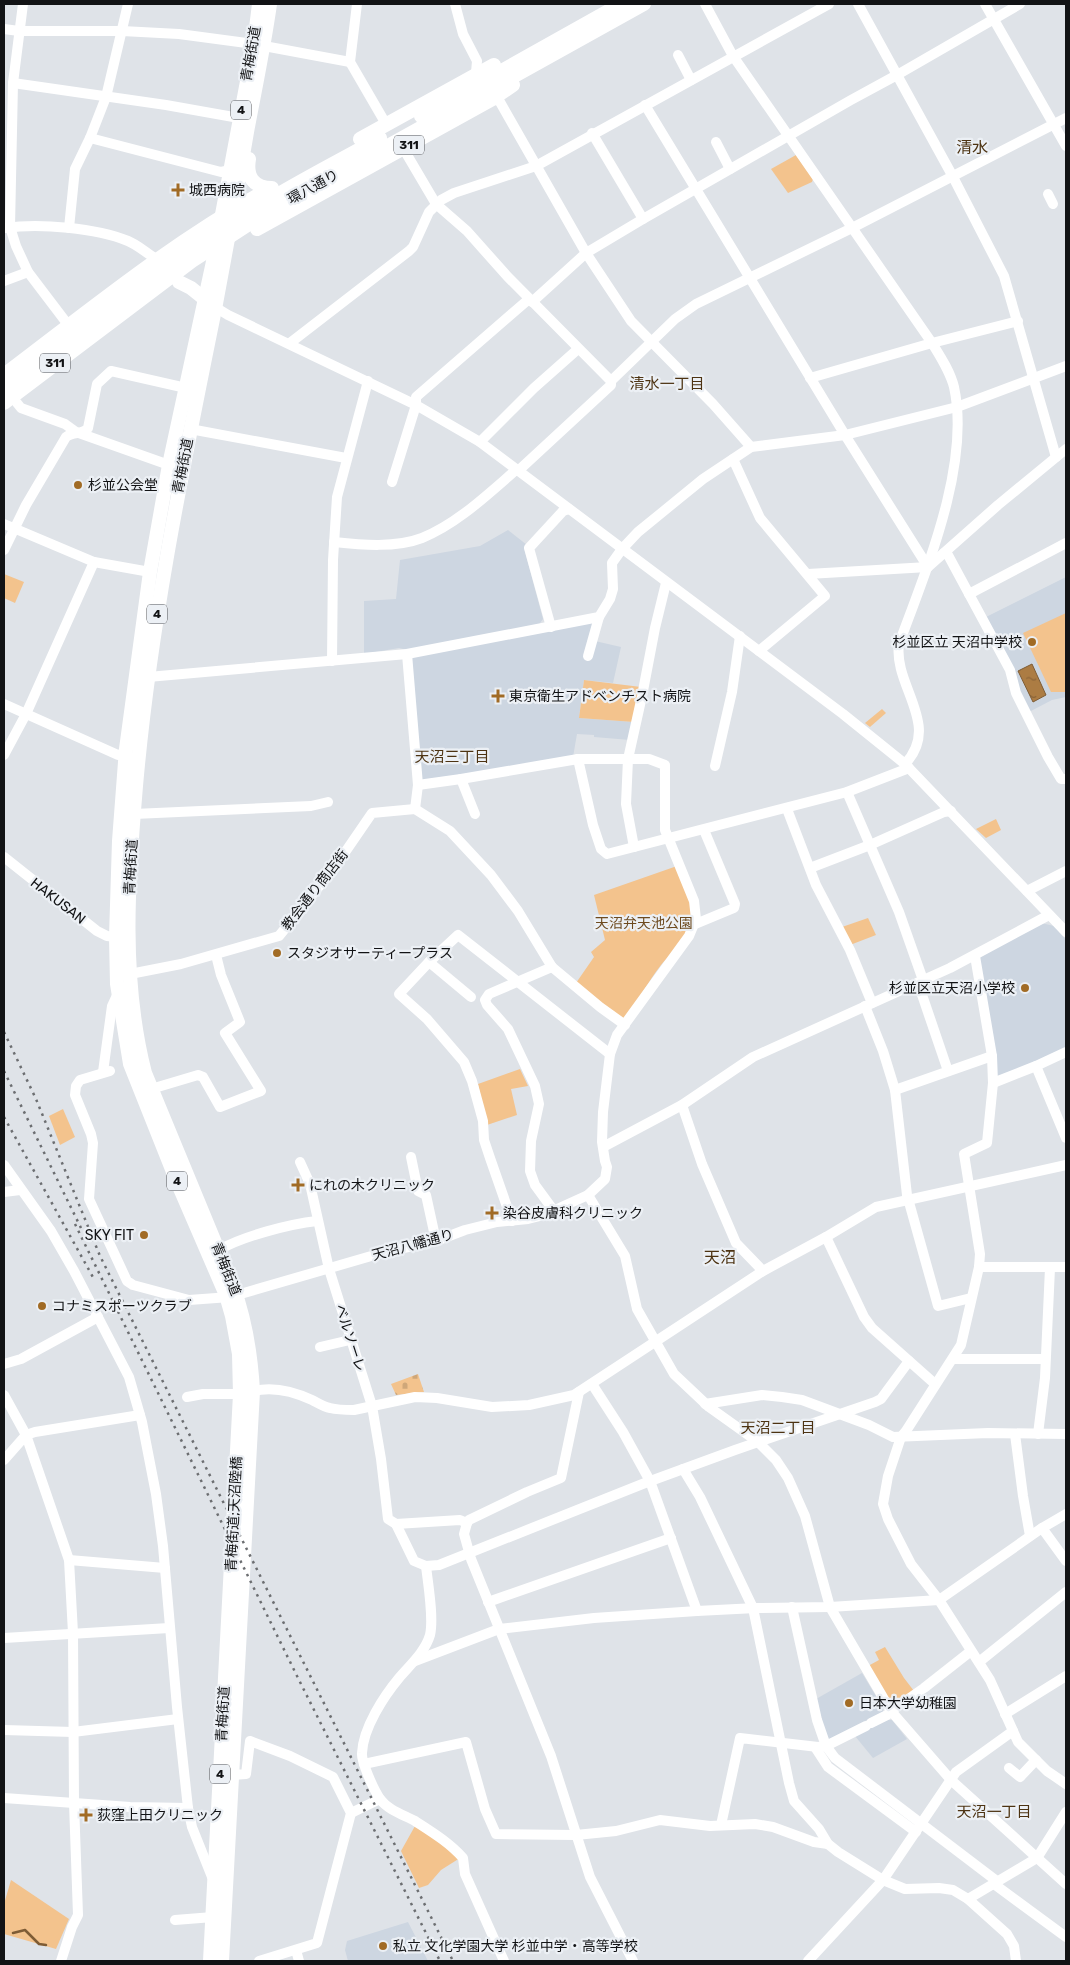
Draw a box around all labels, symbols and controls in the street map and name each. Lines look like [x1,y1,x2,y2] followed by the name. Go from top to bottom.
[238,25,264,83] street label: 青梅街道
[231,100,251,120] road number: 4
[394,136,424,154] road number: 311
[956,138,988,157] district label: 清水
[284,166,342,208] street label: 環八通り
[189,182,245,199] place label: 城西病院
[171,183,185,197] marker: 城西病院
[40,353,70,372] road number: 311
[629,375,705,393] district label: 清水一丁目
[169,437,197,495] street label: 青梅街道
[88,477,158,494] place label: 杉並公会堂
[72,479,84,491] marker: 杉並公会堂
[147,604,167,624] road number: 4
[893,634,1022,651] place label: 杉並区立 天沼中学校
[1026,636,1038,648] marker: 杉並区立 天沼中学校
[509,688,691,705] place label: 東京衛生アドベンチスト病院
[491,689,505,703] marker: 東京衛生アドベンチスト病院
[414,748,490,766] district label: 天沼三丁目
[121,839,141,895] street label: 青梅街道
[278,846,352,934] street label: 教会通り商店街
[27,874,89,928] street label: HAKUSAN
[595,915,693,932] park label: 天沼弁天池公園
[287,945,453,962] place label: スタジオサーティープラス
[271,947,283,959] marker: スタジオサーティープラス
[889,980,1015,997] place label: 杉並区立天沼小学校
[1019,982,1031,994] marker: 杉並区立天沼小学校
[167,1172,187,1190] road number: 4
[309,1177,435,1194] place label: にれの木クリニック
[291,1178,305,1192] marker: にれの木クリニック
[503,1205,643,1222] place label: 染谷皮膚科クリニック
[485,1206,499,1220] marker: 染谷皮膚科クリニック
[370,1226,456,1264] street label: 天沼八幡通り
[85,1227,134,1244] place label: SKY FIT
[138,1229,150,1241] marker: SKY FIT
[208,1240,244,1298] street label: 青梅街道
[704,1248,736,1267] district label: 天沼
[52,1298,192,1315] place label: コナミスポーツクラブ
[36,1300,48,1312] marker: コナミスポーツクラブ
[331,1302,369,1374] street label: ベルソーレ
[740,1419,816,1437] district label: 天沼二丁目
[222,1456,246,1572] street label: 青梅街道;天沼陸橋
[213,1686,233,1742] street label: 青梅街道
[859,1695,957,1712] place label: 日本大学幼稚園
[843,1697,855,1709] marker: 日本大学幼稚園
[210,1765,230,1784] road number: 4
[956,1803,1032,1821] district label: 天沼一丁目
[97,1807,223,1824] place label: 荻窪上田クリニック
[79,1808,93,1822] marker: 荻窪上田クリニック
[393,1938,638,1955] place label: 私立 文化学園大学 杉並中学・高等学校
[377,1940,389,1952] marker: 私立 文化学園大学 杉並中学・高等学校

